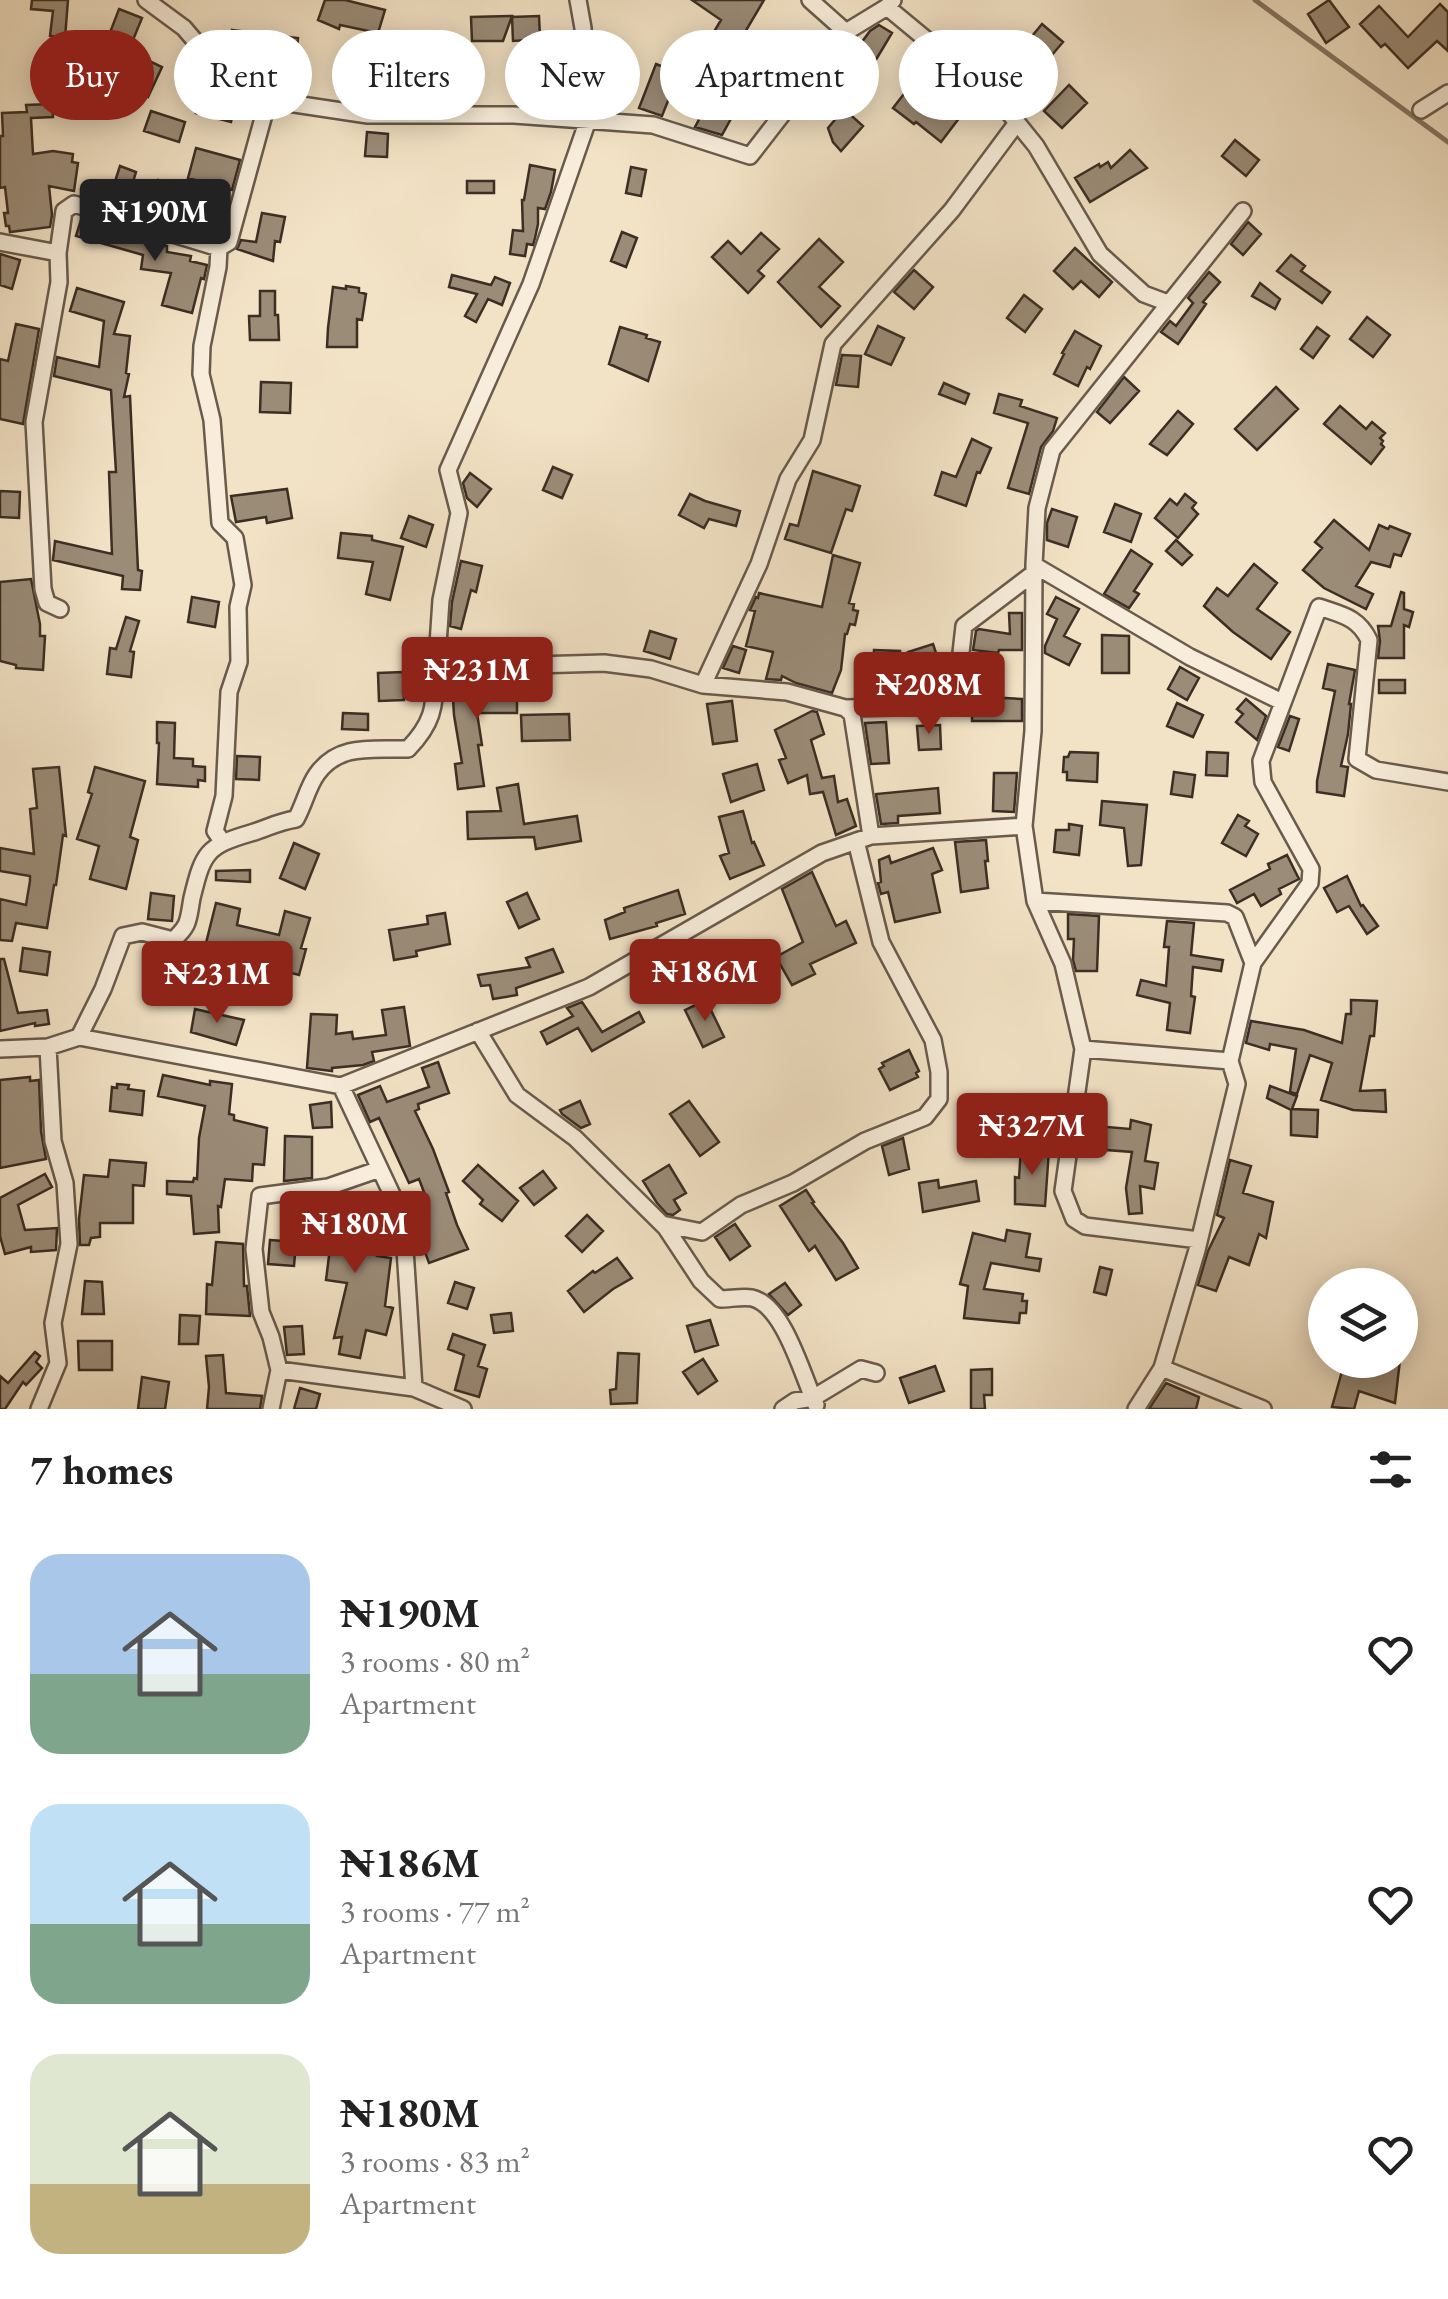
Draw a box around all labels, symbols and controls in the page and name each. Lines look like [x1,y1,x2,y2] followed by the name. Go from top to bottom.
[30,30,154,120] chip: Buy
[174,30,312,120] chip: Rent
[332,30,485,120] chip: Filters
[505,30,640,120] chip: New
[660,30,879,120] chip: Apartment
[899,30,1058,120] chip: House
[85,179,225,264] pin: ₦190M
[102,190,208,232] text: ₦190M
[407,637,547,722] pin: ₦231M
[424,648,530,690] text: ₦231M
[859,652,999,737] pin: ₦208M
[876,663,982,705] text: ₦208M
[635,939,775,1024] pin: ₦186M
[147,941,287,1026] pin: ₦231M
[652,950,758,992] text: ₦186M
[164,952,270,994] text: ₦231M
[962,1093,1102,1178] pin: ₦327M
[979,1104,1085,1146] text: ₦327M
[285,1191,425,1276] pin: ₦180M
[302,1202,408,1244] text: ₦180M
[1308,1268,1418,1378] map controls
[1308,1268,1418,1378] button: layers
[30,1442,173,1497] text: 7 homes
[1363,1442,1418,1497] icon: filters
[340,1585,480,1640] text: ₦190M
[110,1594,230,1714] icon: home
[1363,1627,1418,1682] icon: heart
[340,1640,530,1682] text: 3 rooms · 80 m²
[340,1682,476,1724] text: Apartment
[340,1835,480,1890] text: ₦186M
[110,1844,230,1964] icon: home
[1363,1877,1418,1932] icon: heart
[340,1890,530,1932] text: 3 rooms · 77 m²
[340,1932,476,1974] text: Apartment
[340,2085,480,2140] text: ₦180M
[110,2094,230,2214] icon: home
[1363,2127,1418,2182] icon: heart
[340,2140,530,2182] text: 3 rooms · 83 m²
[340,2182,476,2224] text: Apartment

